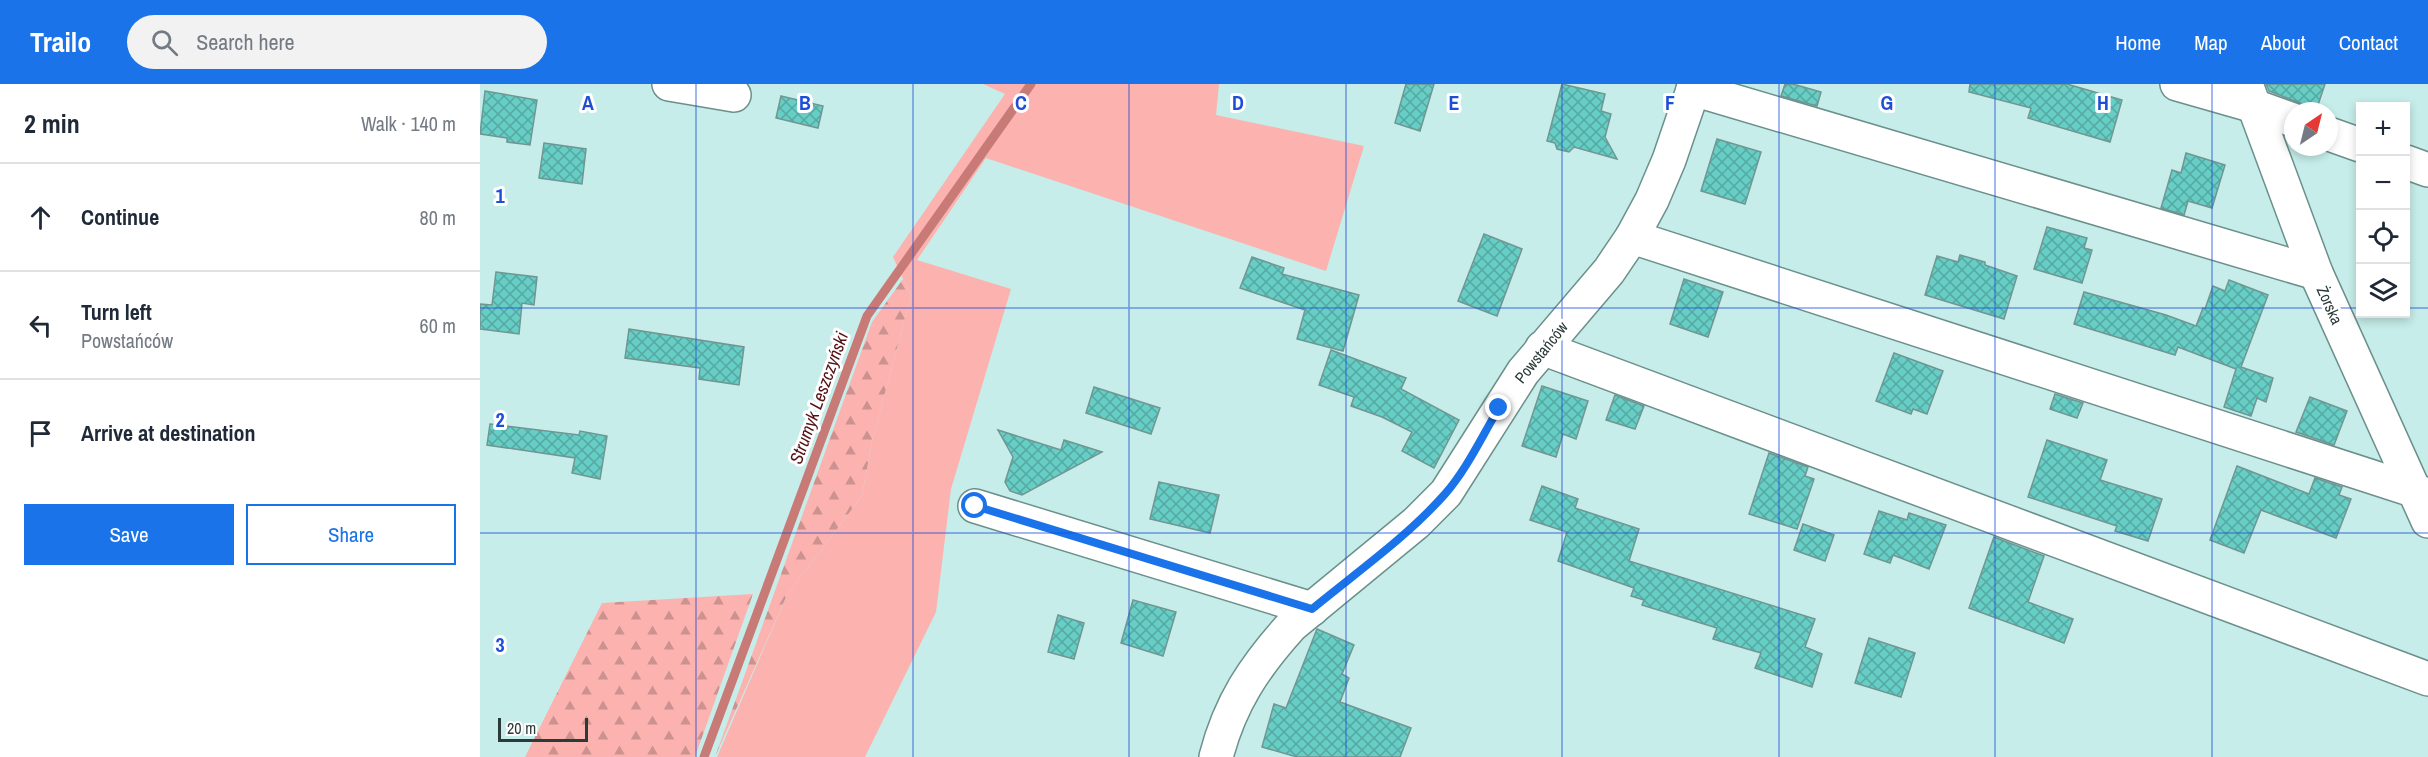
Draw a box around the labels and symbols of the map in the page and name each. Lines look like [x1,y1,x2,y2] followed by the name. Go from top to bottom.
[582,89,594,116] text: A
[799,89,811,116] text: B
[1015,89,1027,116] text: C
[1232,89,1244,116] text: D
[1449,89,1460,116] text: E
[1665,89,1675,116] text: F
[1881,89,1893,116] text: G
[2097,89,2109,116] text: H
[2284,102,2338,156] north arrow
[495,182,505,209] text: 1
[2312,282,2348,328] street label: Żorska
[1509,316,1573,388] street label: Powstańców
[783,328,854,467] water label: Strumyk Leszczyński
[1485,394,1511,420] route end
[495,406,505,433] text: 2
[961,492,987,518] route start
[495,631,505,658] text: 3
[498,715,588,742] scale bar

